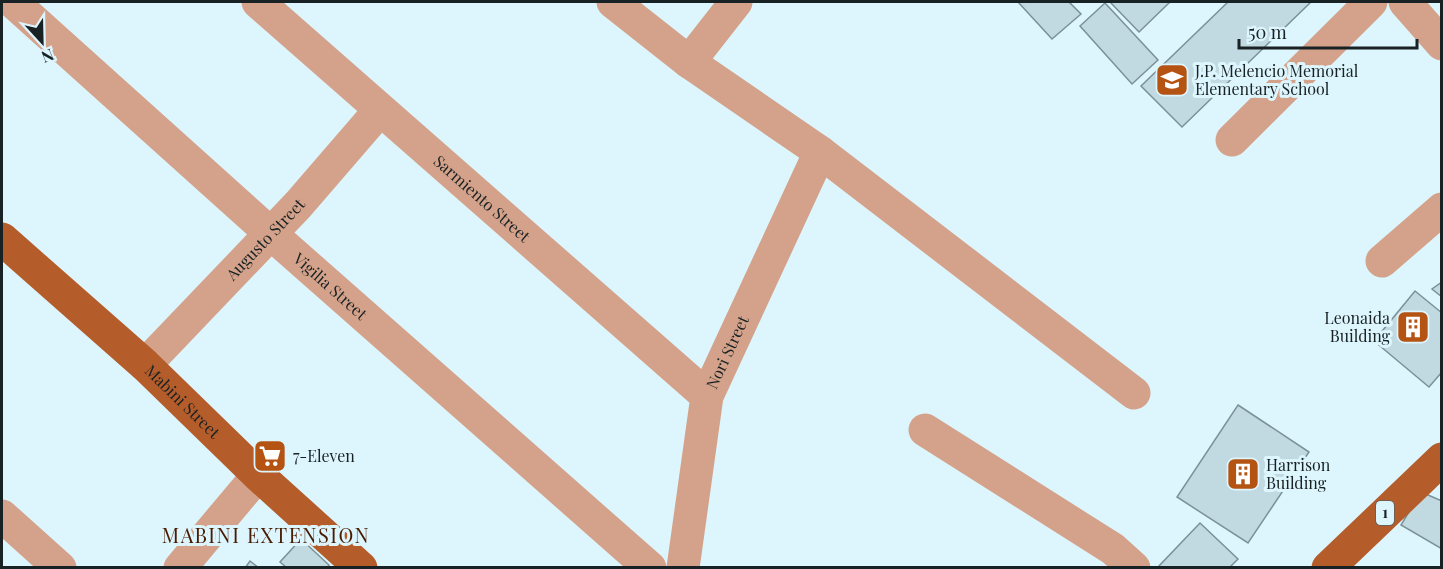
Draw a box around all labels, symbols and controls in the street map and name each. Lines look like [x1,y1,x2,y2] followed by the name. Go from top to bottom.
[12,12,72,72] north arrow
[1239,12,1418,50] scale bar
[1248,20,1287,44] text: 50 m
[38,44,57,68] text: N
[1194,60,1359,99] place label: J.P. Melencio Memorial Elementary School
[1154,62,1190,98] school or university icon: J.P. Melencio Memorial Elementary School
[430,150,535,246] street label: Sarmiento Street
[220,194,309,285] street label: Augusto Street
[289,247,372,324] street label: Vigilia Street
[1324,307,1391,346] place label: Leonaida Building
[1395,309,1431,345] building icon: Leonaida Building
[701,312,753,392] street label: Nori Street
[141,360,225,443] street label: Mabini Street
[252,438,288,474] supermarket icon: 7-Eleven
[293,445,355,466] place label: 7-Eleven
[1266,454,1331,493] place label: Harrison Building
[1225,456,1261,492] building icon: Harrison Building
[1376,501,1394,525] road number: 1
[162,521,370,548] district label: MABINI EXTENSION

